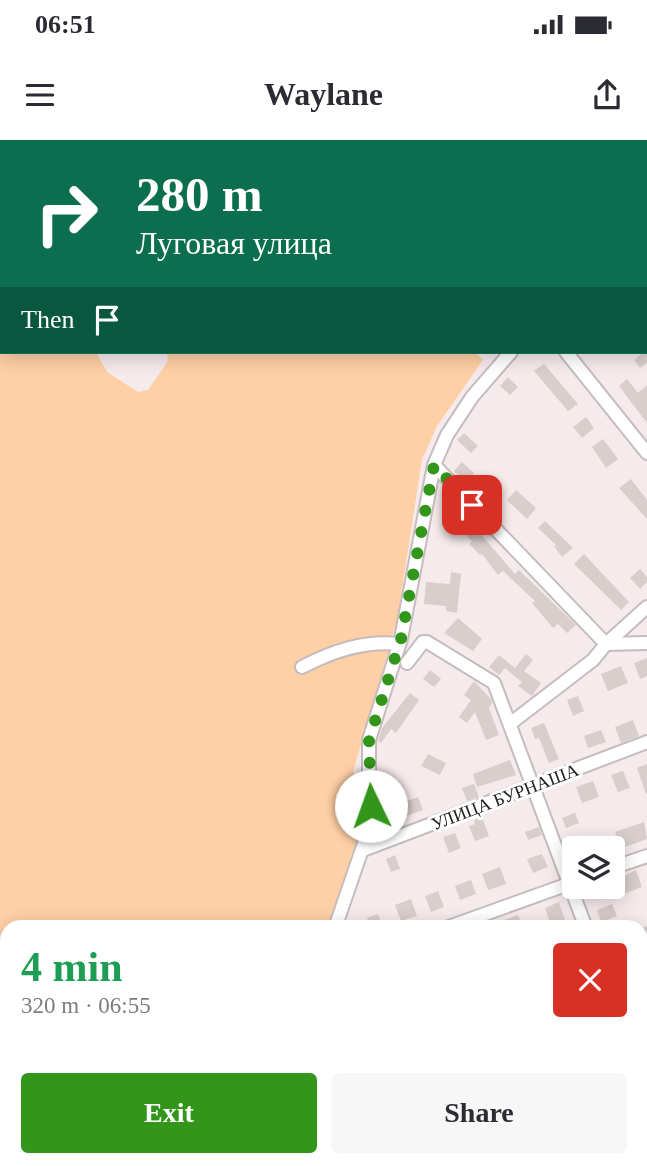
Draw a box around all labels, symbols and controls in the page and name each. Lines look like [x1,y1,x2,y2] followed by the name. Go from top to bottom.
[35,10,96,39] text: 06:51
[21,76,59,114] icon: menu
[264,76,383,112] text: Waylane
[588,76,626,114] icon: share
[136,167,263,222] text: 280 m
[21,168,112,259] icon: right
[136,225,332,261] text: Луговая улица
[88,301,126,339] icon: arrive
[21,305,74,334] text: Then
[442,475,502,535] pin
[453,486,491,524] icon: arrive
[429,760,581,834] street label: УЛИЦА БУРНАША
[334,769,408,843] position arrow
[562,836,625,899] map controls
[562,836,625,899] button: layers
[553,943,627,1017] button: close
[21,944,123,990] text: 4 min
[21,993,151,1018] text: 320 m · 06:55
[21,1073,317,1153] button: Exit
[331,1073,627,1153] button: Share

